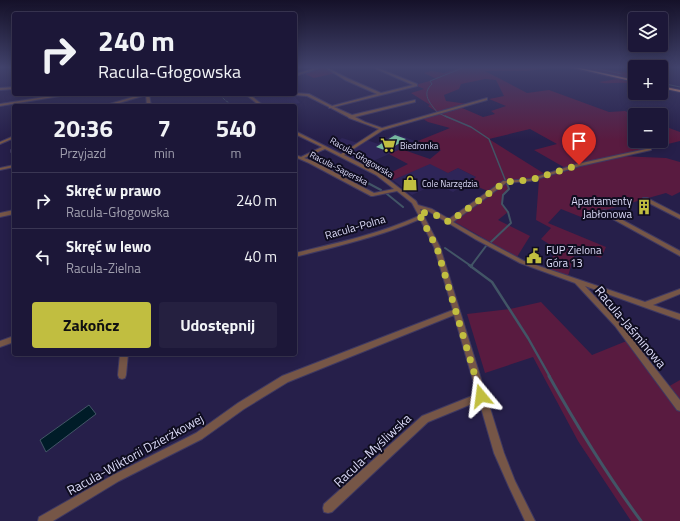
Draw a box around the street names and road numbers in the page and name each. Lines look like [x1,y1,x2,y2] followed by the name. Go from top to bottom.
[328,133,397,181] street label: Racula-Głogowska
[308,148,371,188] street label: Racula-Saperska
[323,211,387,243] street label: Racula-Polna
[591,281,672,373] street label: Racula-Jaśminowa
[63,408,207,500] street label: Racula-Wiktorii Dzierżkowej
[329,408,416,491] street label: Racula-Myśliwska

